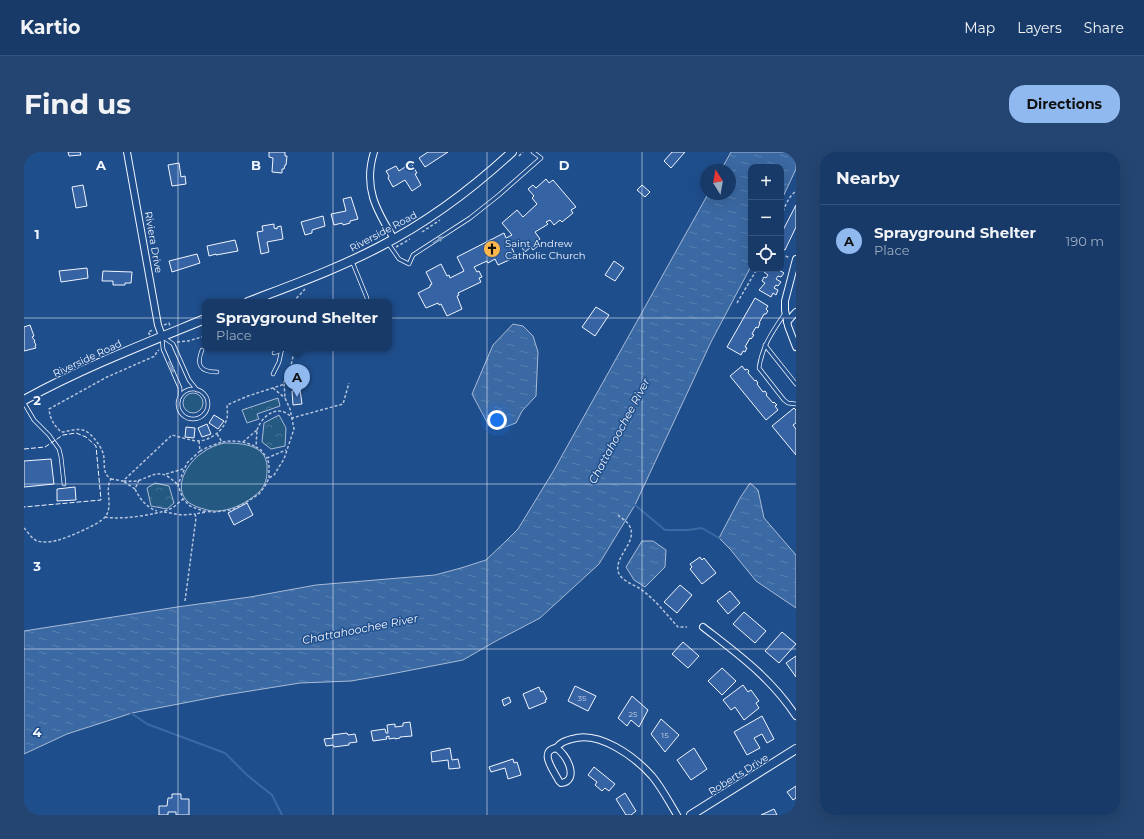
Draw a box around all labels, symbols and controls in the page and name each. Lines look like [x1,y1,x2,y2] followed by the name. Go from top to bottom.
[20,16,80,39] text: Kartio
[964,19,995,37] text: Map
[1017,19,1062,37] text: Layers
[1084,19,1124,37] text: Share
[1009,85,1120,123] button: Directions
[24,87,131,121] text: Find us
[95,157,107,173] text: A
[251,157,261,173] text: B
[405,157,415,173] text: C
[559,157,570,173] text: D
[700,164,736,200] north arrow
[748,164,784,272] map controls
[748,164,784,200] button: +
[836,168,900,188] text: Nearby
[748,200,784,236] button: −
[347,208,419,255] street label: Riverside Road
[142,210,165,274] street label: Riviera Drive
[874,223,1036,242] text: Sprayground Shelter
[34,226,40,242] text: 1
[844,233,854,249] text: A
[1066,233,1104,249] text: 190 m
[432,236,444,243] one-way arrow
[748,236,784,272] button: locate
[505,237,585,262] place label: Saint Andrew Catholic Church
[482,239,502,259] church icon: Saint Andrew Catholic Church
[874,242,910,258] text: Place
[202,299,392,351] popup
[216,308,378,327] text: Sprayground Shelter
[216,327,252,343] text: Place
[51,337,124,380] street label: Riverside Road
[168,361,174,372] one-way arrow
[284,364,310,397] pin: A
[585,375,653,486] water label: Chattahoochee River
[33,392,41,408] text: 2
[487,410,507,430] your location
[32,558,41,574] text: 3
[301,611,420,647] water label: Chattahoochee River
[578,693,587,703] house number: 35
[628,709,638,719] house number: 25
[33,724,42,740] text: 4
[661,730,669,740] house number: 15
[706,751,771,798] street label: Roberts Drive

